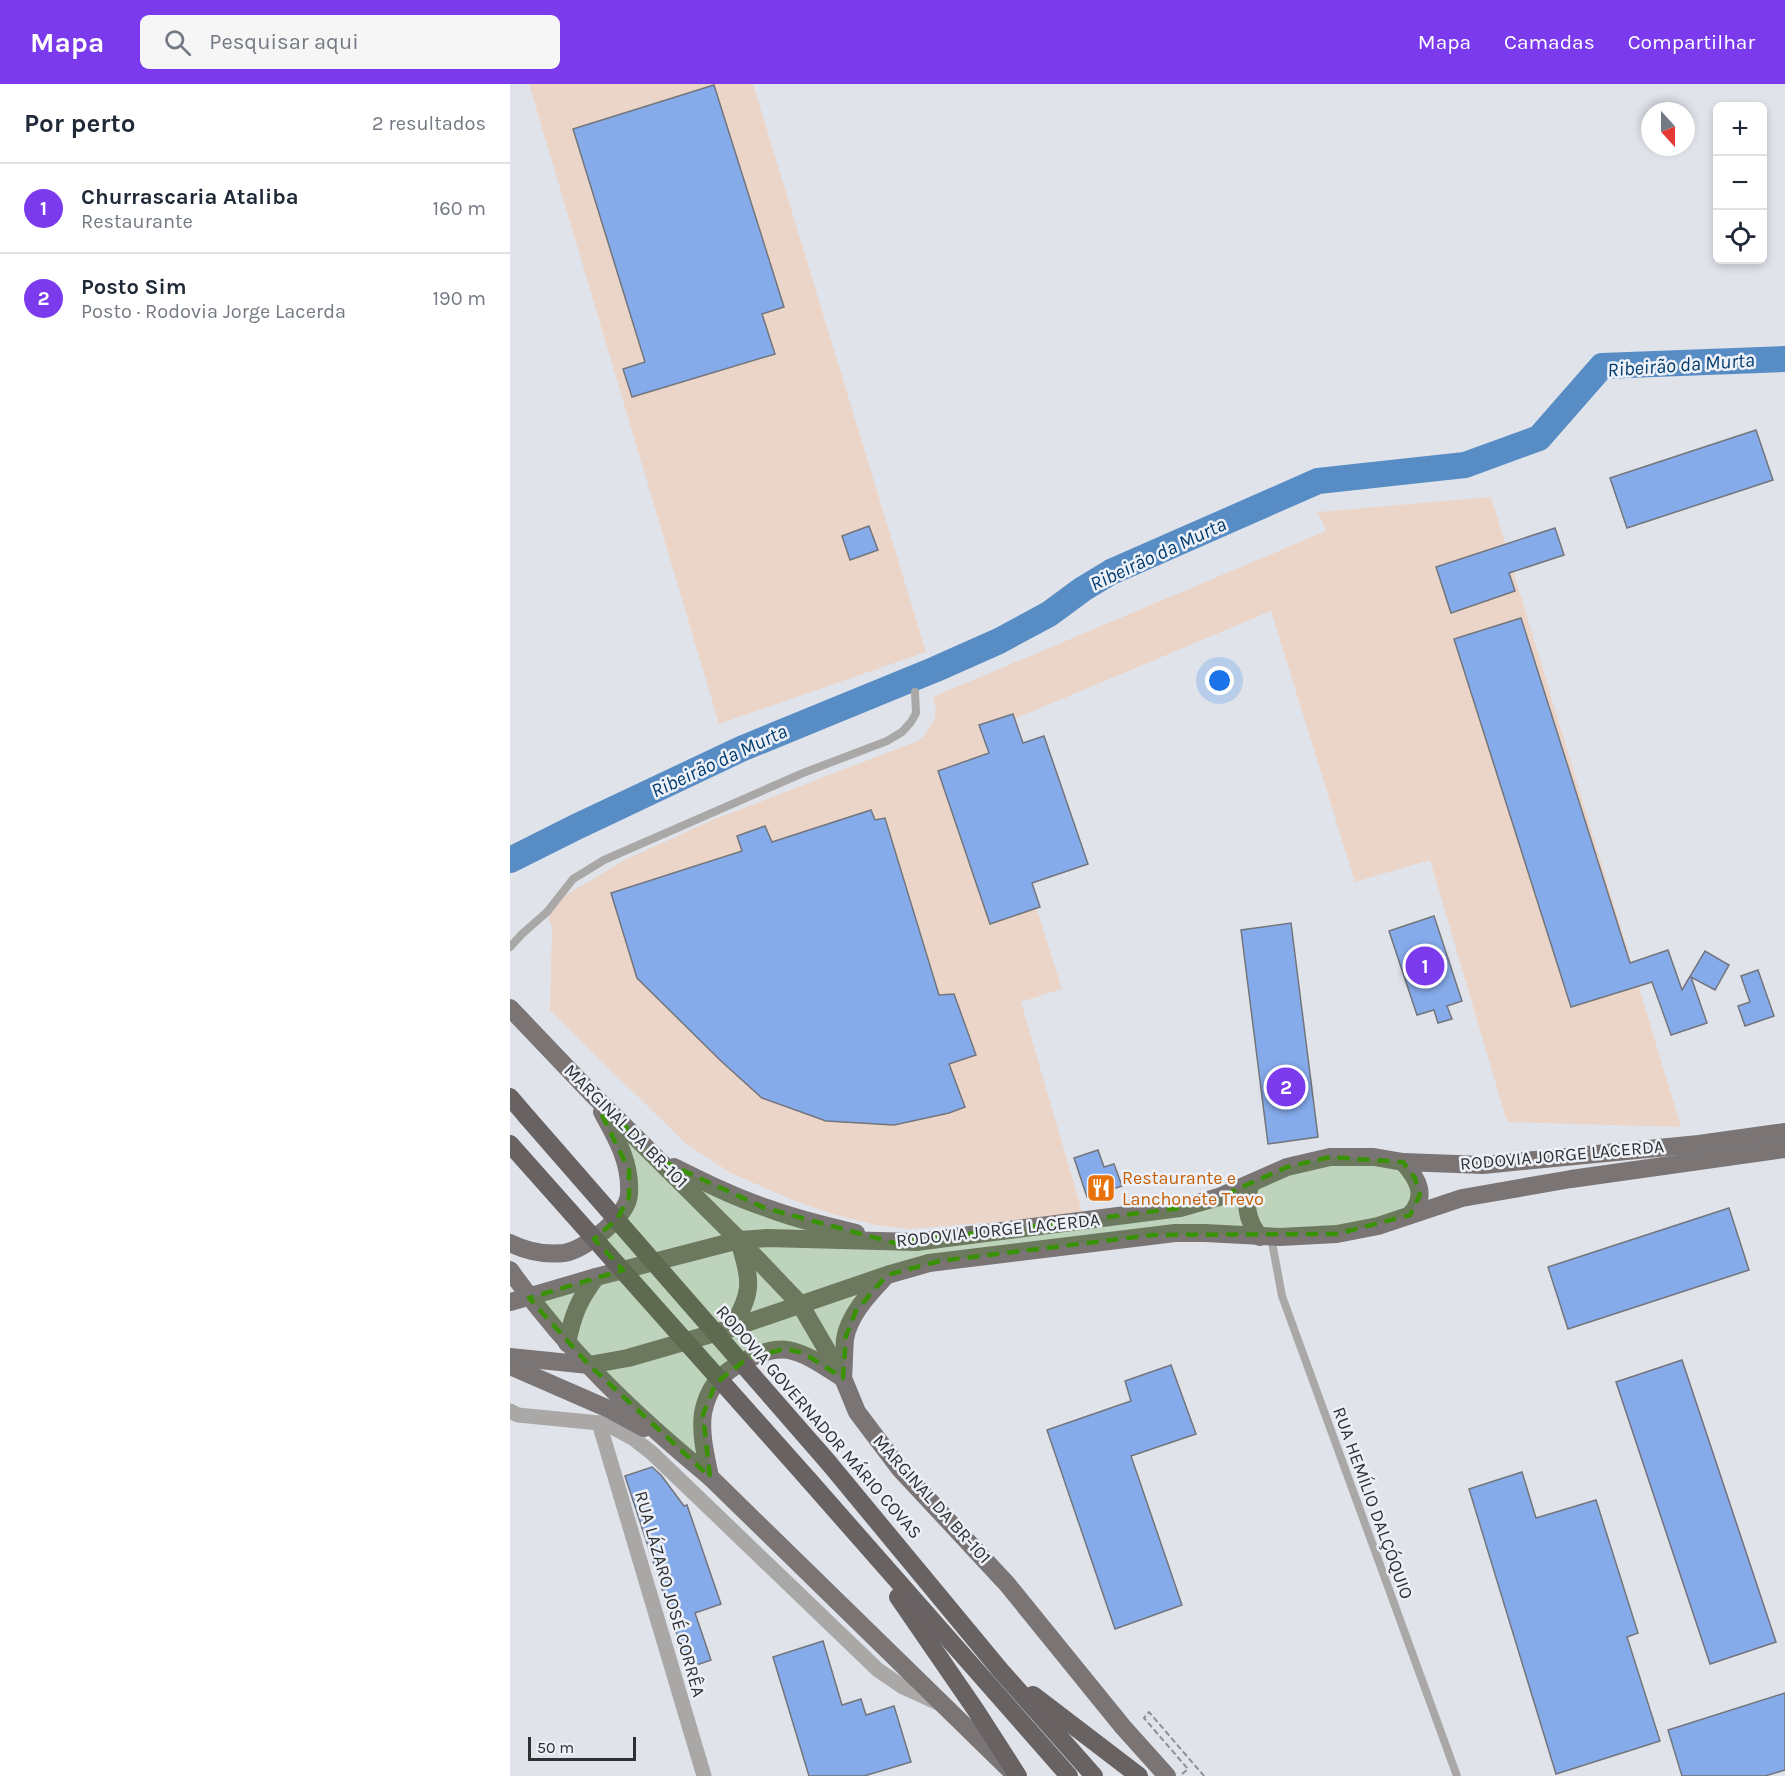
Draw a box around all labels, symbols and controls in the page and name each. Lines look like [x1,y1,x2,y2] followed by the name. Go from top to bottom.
[140,15,560,69] search box
[30,26,104,59] text: Mapa
[161,26,194,59] icon: search
[209,29,359,55] text: Pesquisar aqui
[1418,30,1471,54] text: Mapa
[1504,30,1595,54] text: Camadas
[1628,30,1755,54] text: Compartilhar
[1641,102,1695,156] north arrow
[1713,102,1767,264] map controls
[1713,102,1767,156] button: +
[24,108,135,139] text: Por perto
[372,112,486,135] text: 2 resultados
[1713,156,1767,210] button: −
[81,184,299,210] text: Churrascaria Ataliba
[40,197,47,220] text: 1
[433,197,486,220] text: 160 m
[81,210,193,233] text: Restaurante
[1713,210,1767,264] button: locate
[81,274,187,300] text: Posto Sim
[37,287,50,310] text: 2
[432,287,486,310] text: 190 m
[81,300,346,323] text: Posto · Rodovia Jorge Lacerda
[1607,348,1755,382] water label: Ribeirão da Murta
[1086,512,1230,596] water label: Ribeirão da Murta
[1205,666,1234,695] your location
[647,719,791,803] water label: Ribeirão da Murta
[1406,944,1444,988] pin: 1
[559,1059,693,1193] street label: MARGINAL DA BR-101
[1266,1064,1306,1110] pin: 2
[1459,1135,1665,1175] street label: RODOVIA JORGE LACERDA
[1122,1167,1264,1210] place label: Restaurante e Lanchonete Trevo
[1085,1172,1117,1204] restaurant icon: Restaurante e Lanchonete Trevo
[895,1208,1101,1252] street label: RODOVIA JORGE LACERDA
[712,1300,927,1543] street label: RODOVIA GOVERNADOR MÁRIO COVAS
[1328,1404,1419,1602] street label: RUA HEMÍLIO DALÇÓQUIO
[868,1430,996,1568] street label: MARGINAL DA BR-101
[630,1488,711,1700] street label: RUA LÁZARO JOSÉ CORRÊA
[528,1734,636,1762] scale bar
[537,1738,574,1757] text: 50 m

